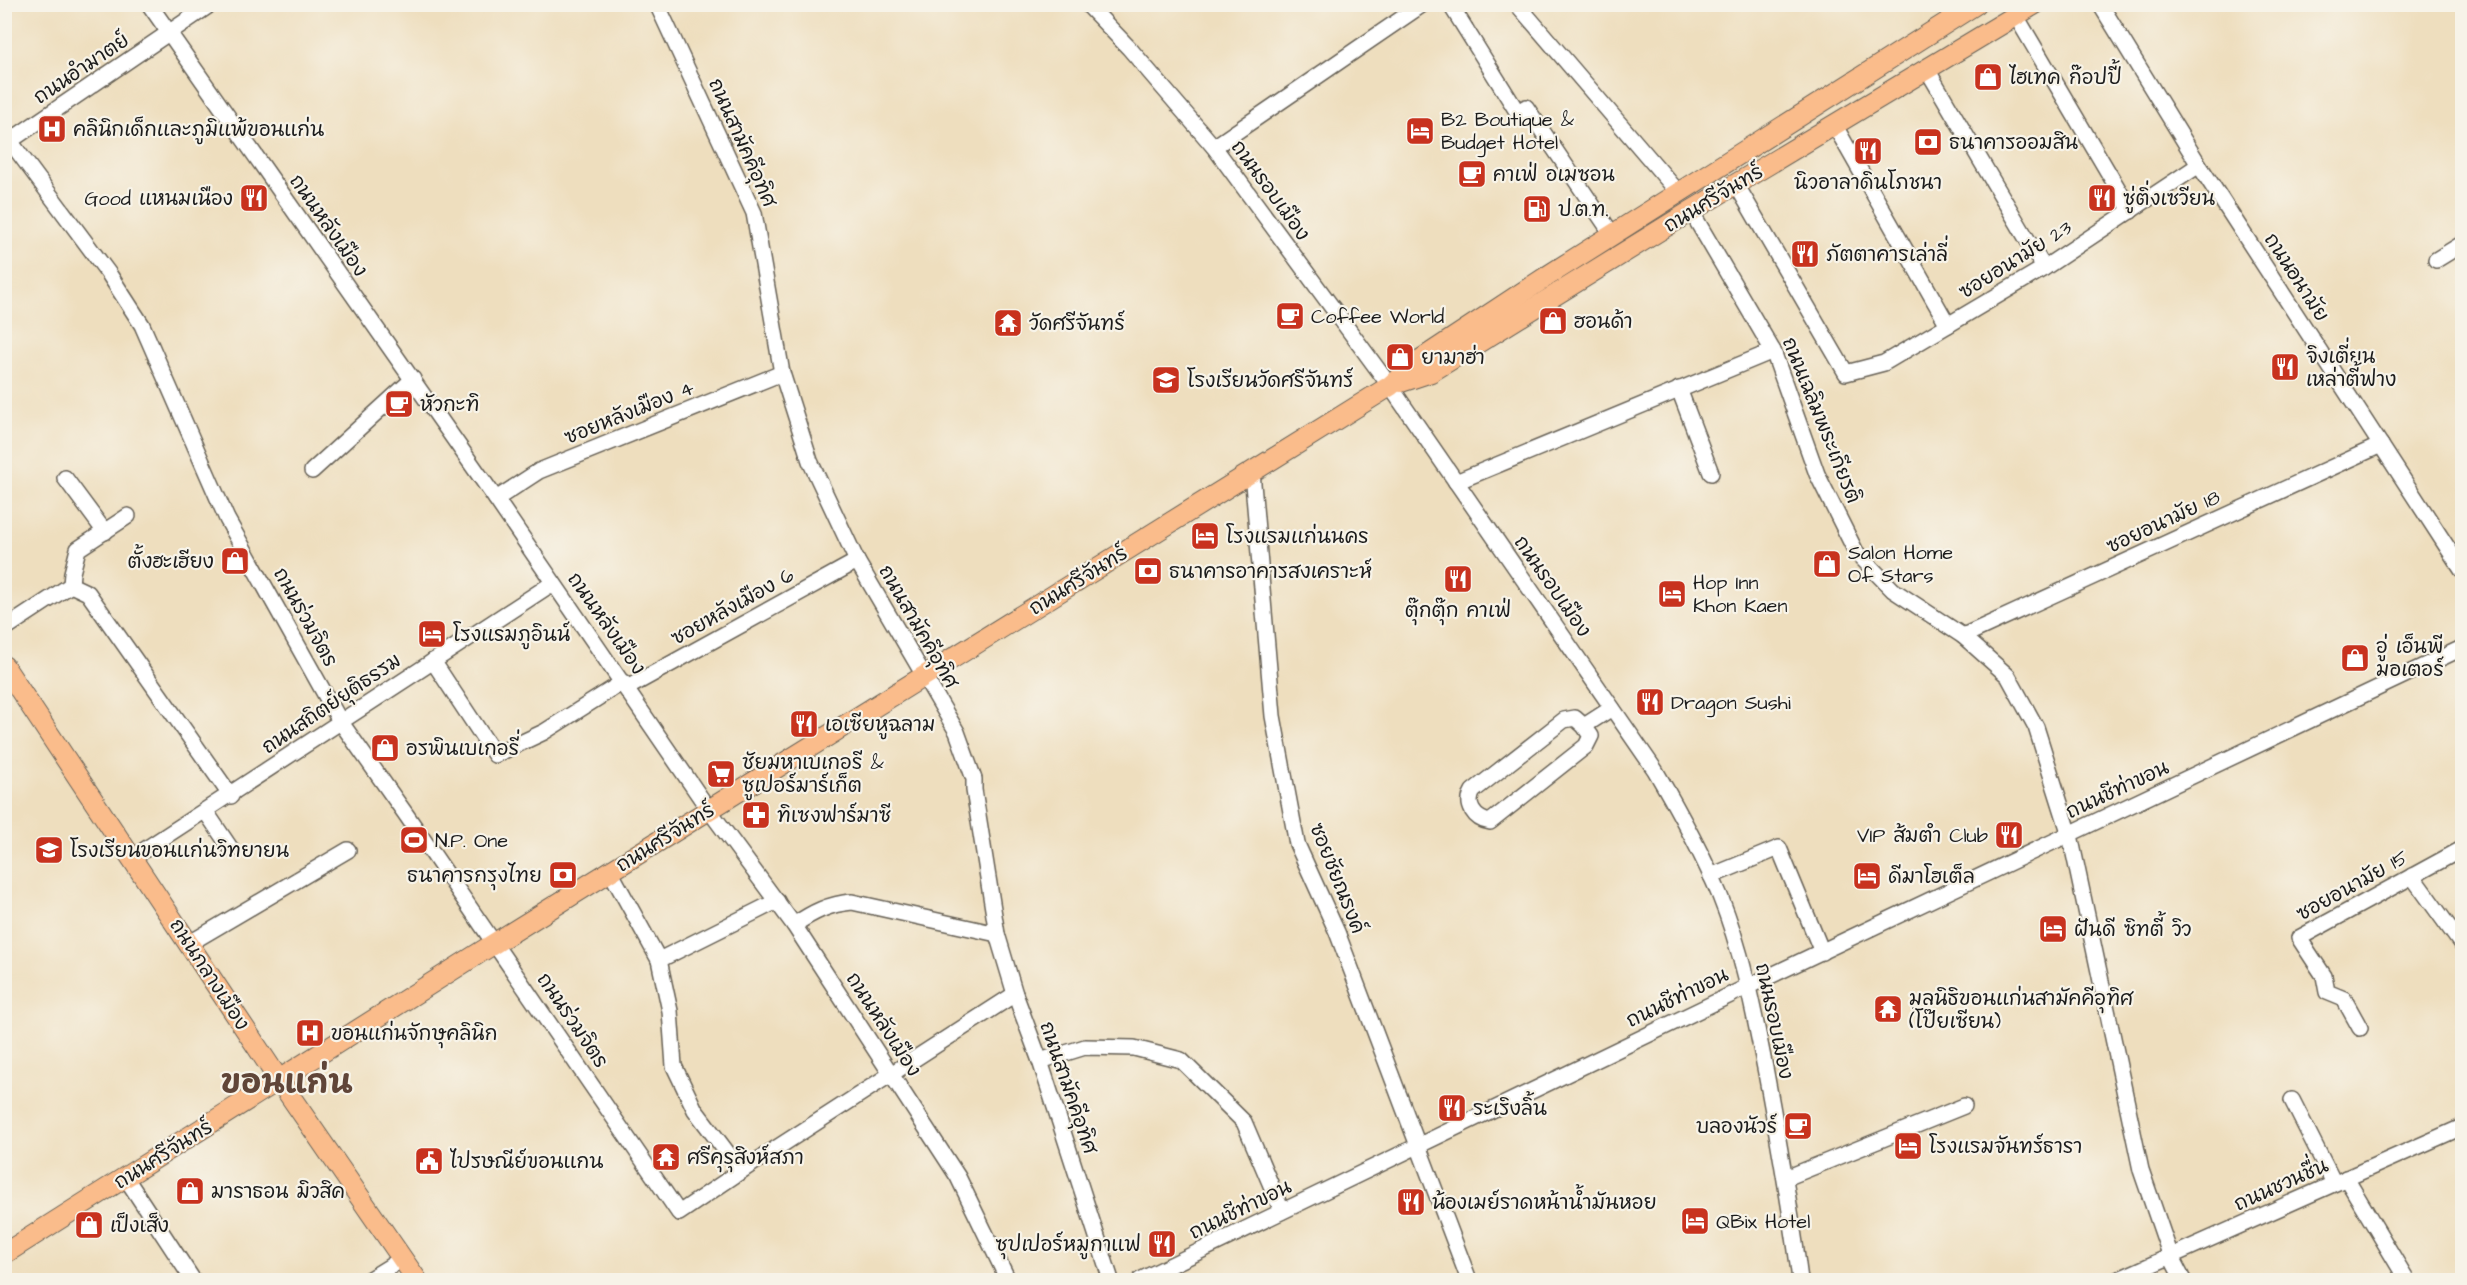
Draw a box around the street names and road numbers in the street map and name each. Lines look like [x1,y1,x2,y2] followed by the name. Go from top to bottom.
[28,26,135,111] street label: ถนนอำมาตย์
[700,74,783,213] street label: ถนนสามัคคีอุทิศ
[1224,135,1316,247] street label: ถนนรอบเมือง
[1658,158,1769,240] street label: ถนนศรีจันทร์
[282,169,374,282] street label: ถนนหลังเมือง
[1954,214,2077,306] street label: ซอยอนามัย 23
[2257,228,2335,327] street label: ถนนอนามัย
[1775,333,1867,508] street label: ถนนเฉลิมพระเกียรติ
[560,374,699,452] street label: ซอยหลังเมือง 4
[2102,483,2225,560] street label: ซอยอนามัย 18
[1507,530,1598,643] street label: ถนนรอบเมือง
[1024,539,1134,622] street label: ถนนศรีจันทร์
[871,560,965,695] street label: ถนนสามัคคีอุทิศ
[666,561,799,652] street label: ซอยหลังเมือง 6
[266,563,344,672] street label: ถนนร่วมจิตร
[560,567,652,680] street label: ถนนหลังเมือง
[256,647,407,762] street label: ถนนสถิตย์ยุติธรรม
[2061,754,2174,826] street label: ถนนชีท่าขอน
[611,796,721,879] street label: ถนนศรีจันทร์
[1302,819,1372,938] street label: ซอยชัยณรงค์
[2292,844,2413,928] street label: ซอยอนามัย 15
[163,913,256,1036] street label: ถนนกลางเมือง
[1622,961,1733,1035] street label: ถนนชีท่าขอน
[1748,961,1800,1082] street label: ถนนรอบเมือง
[530,967,614,1074] street label: ถนนร่วมจิตร
[839,967,927,1082] street label: ถนนหลังเมือง
[1031,1018,1104,1159] street label: ถนนสามัคคีอุทิศ
[109,1113,219,1196] street label: ถนนศรีจันทร์
[2227,1146,2333,1218] street label: ถนนชวนชื่น
[1185,1173,1296,1247] street label: ถนนชีท่าขอน

